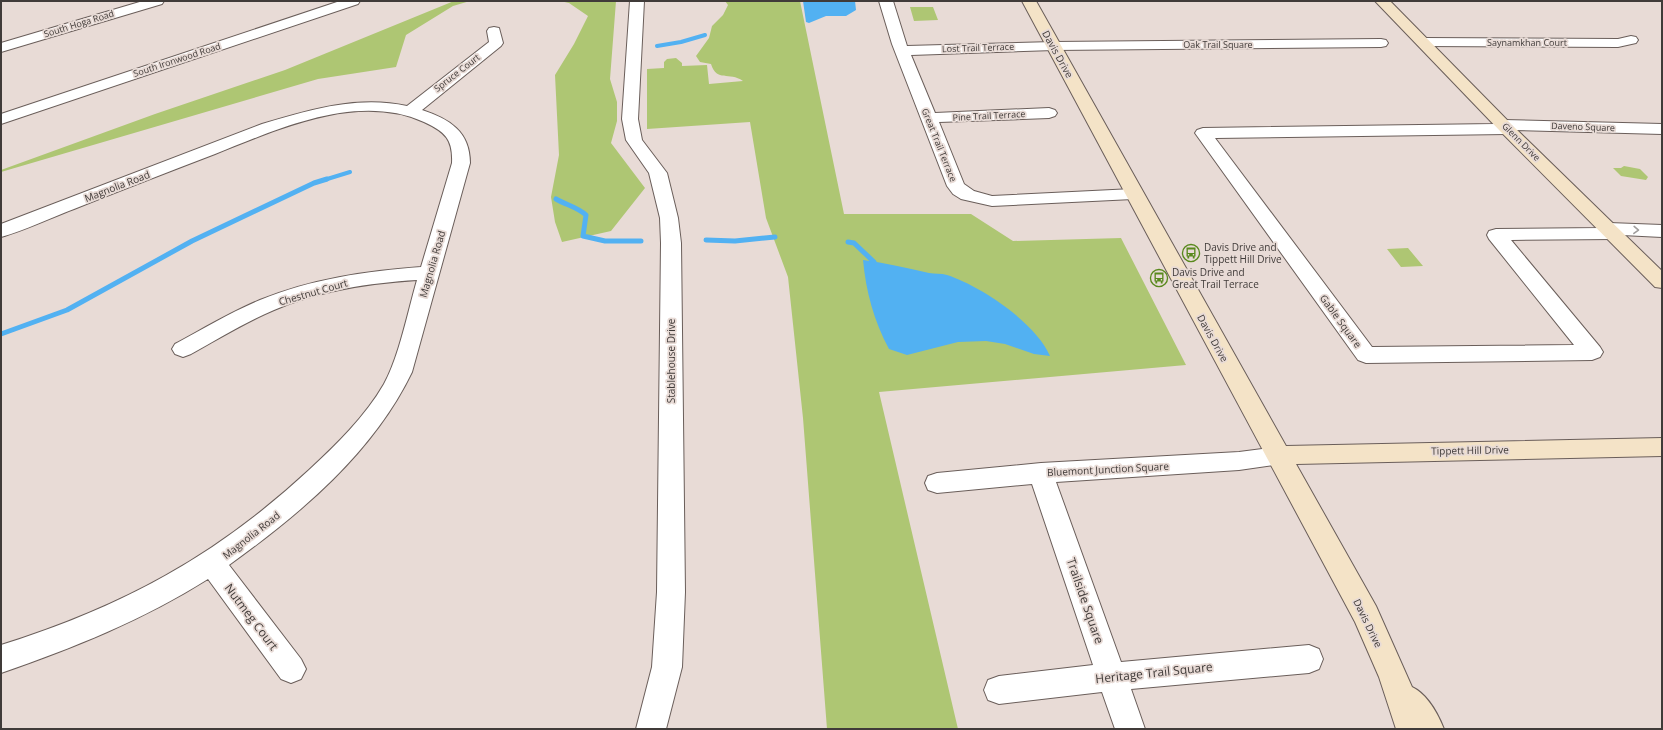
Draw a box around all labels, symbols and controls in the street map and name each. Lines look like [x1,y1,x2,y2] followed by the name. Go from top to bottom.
[42,7,116,40] street label: South Hoga Road
[1039,28,1077,81] street label: Davis Drive
[1487,36,1567,49] street label: Saynamkhan Court
[1183,38,1253,51] street label: Oak Trail Square
[131,39,222,80] street label: South Ironwood Road
[942,40,1014,55] street label: Lost Trail Terrace
[431,51,482,95] street label: Spruce Court
[919,106,960,183] street label: Great Trail Terrace
[952,107,1026,124] street label: Pine Trail Terrace
[1551,119,1615,134] street label: Daveno Square
[1499,120,1543,164] street label: Glenn Drive
[82,167,152,205] street label: Magnolia Road
[1633,226,1639,234] one-way arrow
[416,229,448,299] street label: Magnolia Road
[1204,240,1282,266] place label: Davis Drive and Tippett Hill Drive
[1181,243,1201,263] bus stop icon: Davis Drive and Tippett Hill Drive
[1172,265,1259,291] place label: Davis Drive and Great Trail Terrace
[1149,268,1169,288] bus stop icon: Davis Drive and Great Trail Terrace
[277,275,349,309] street label: Chestnut Court
[1317,292,1365,351] street label: Gable Square
[1194,312,1232,365] street label: Davis Drive
[664,318,678,403] street label: Stablehouse Drive
[1431,442,1509,458] street label: Tippett Hill Drive
[1047,459,1170,479] street label: Bluemont Junction Square
[219,508,283,562] street label: Magnolia Road
[1063,556,1108,646] street label: Trailside Square
[221,580,282,654] street label: Nutmeg Court
[1350,596,1386,650] street label: Davis Drive
[1094,658,1214,687] street label: Heritage Trail Square

